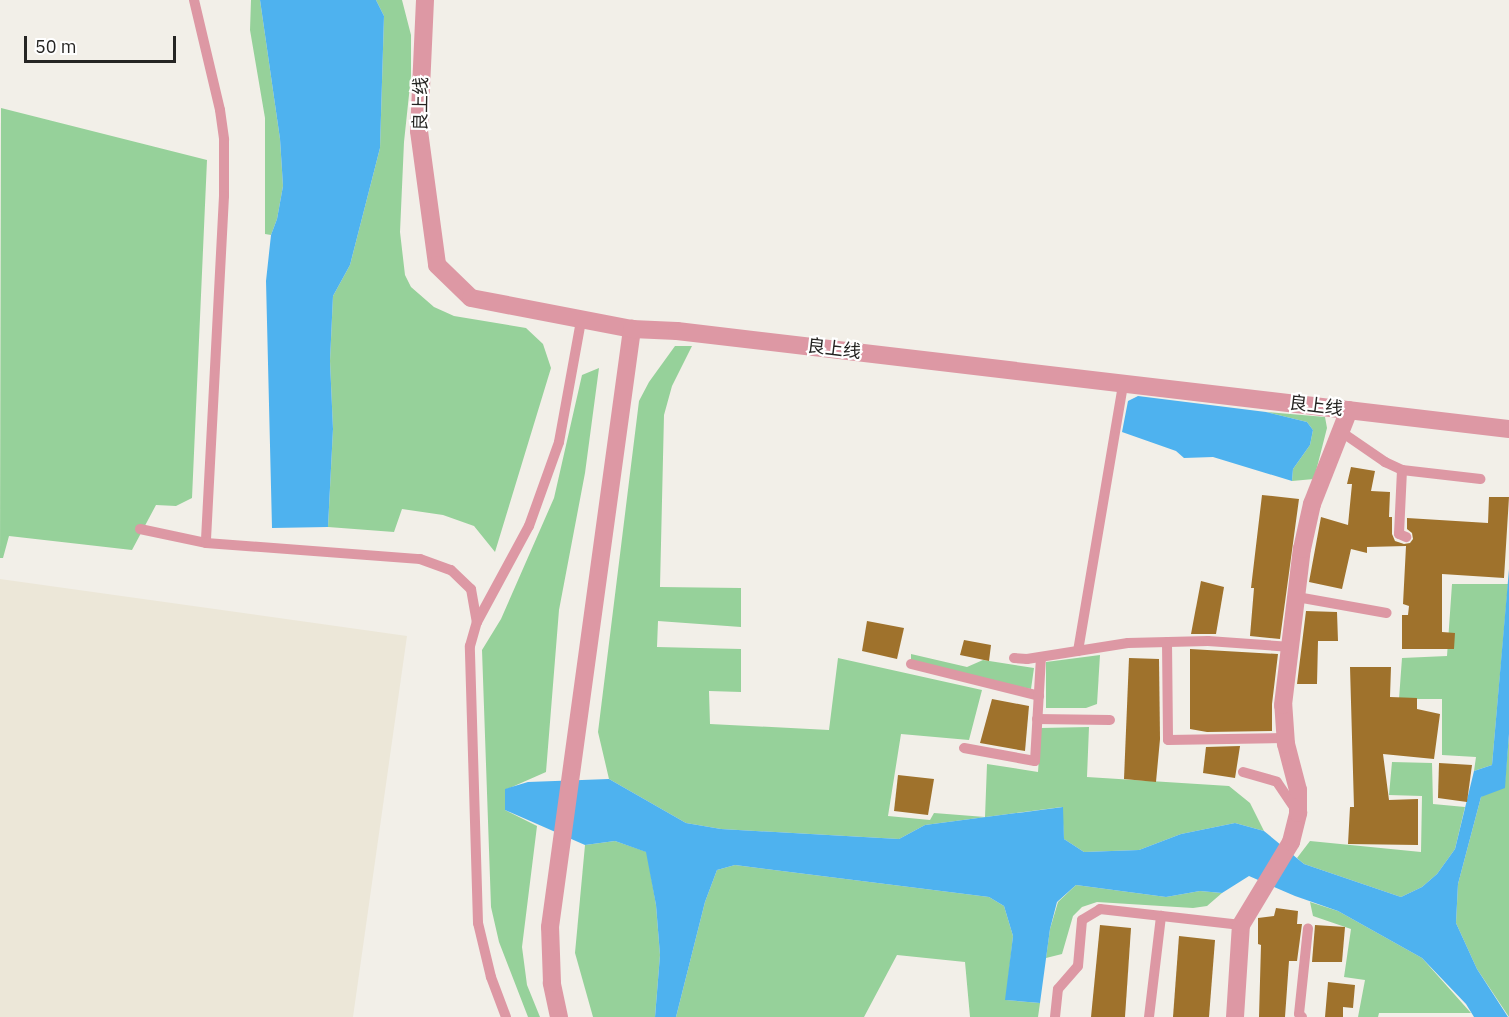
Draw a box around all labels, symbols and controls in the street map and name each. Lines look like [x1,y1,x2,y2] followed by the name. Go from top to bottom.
[27,24,178,62] scale bar
[35,35,77,58] text: 50 m
[410,77,432,131] street label: 良上线
[806,335,862,363] street label: 良上线
[1288,392,1344,420] street label: 良上线

